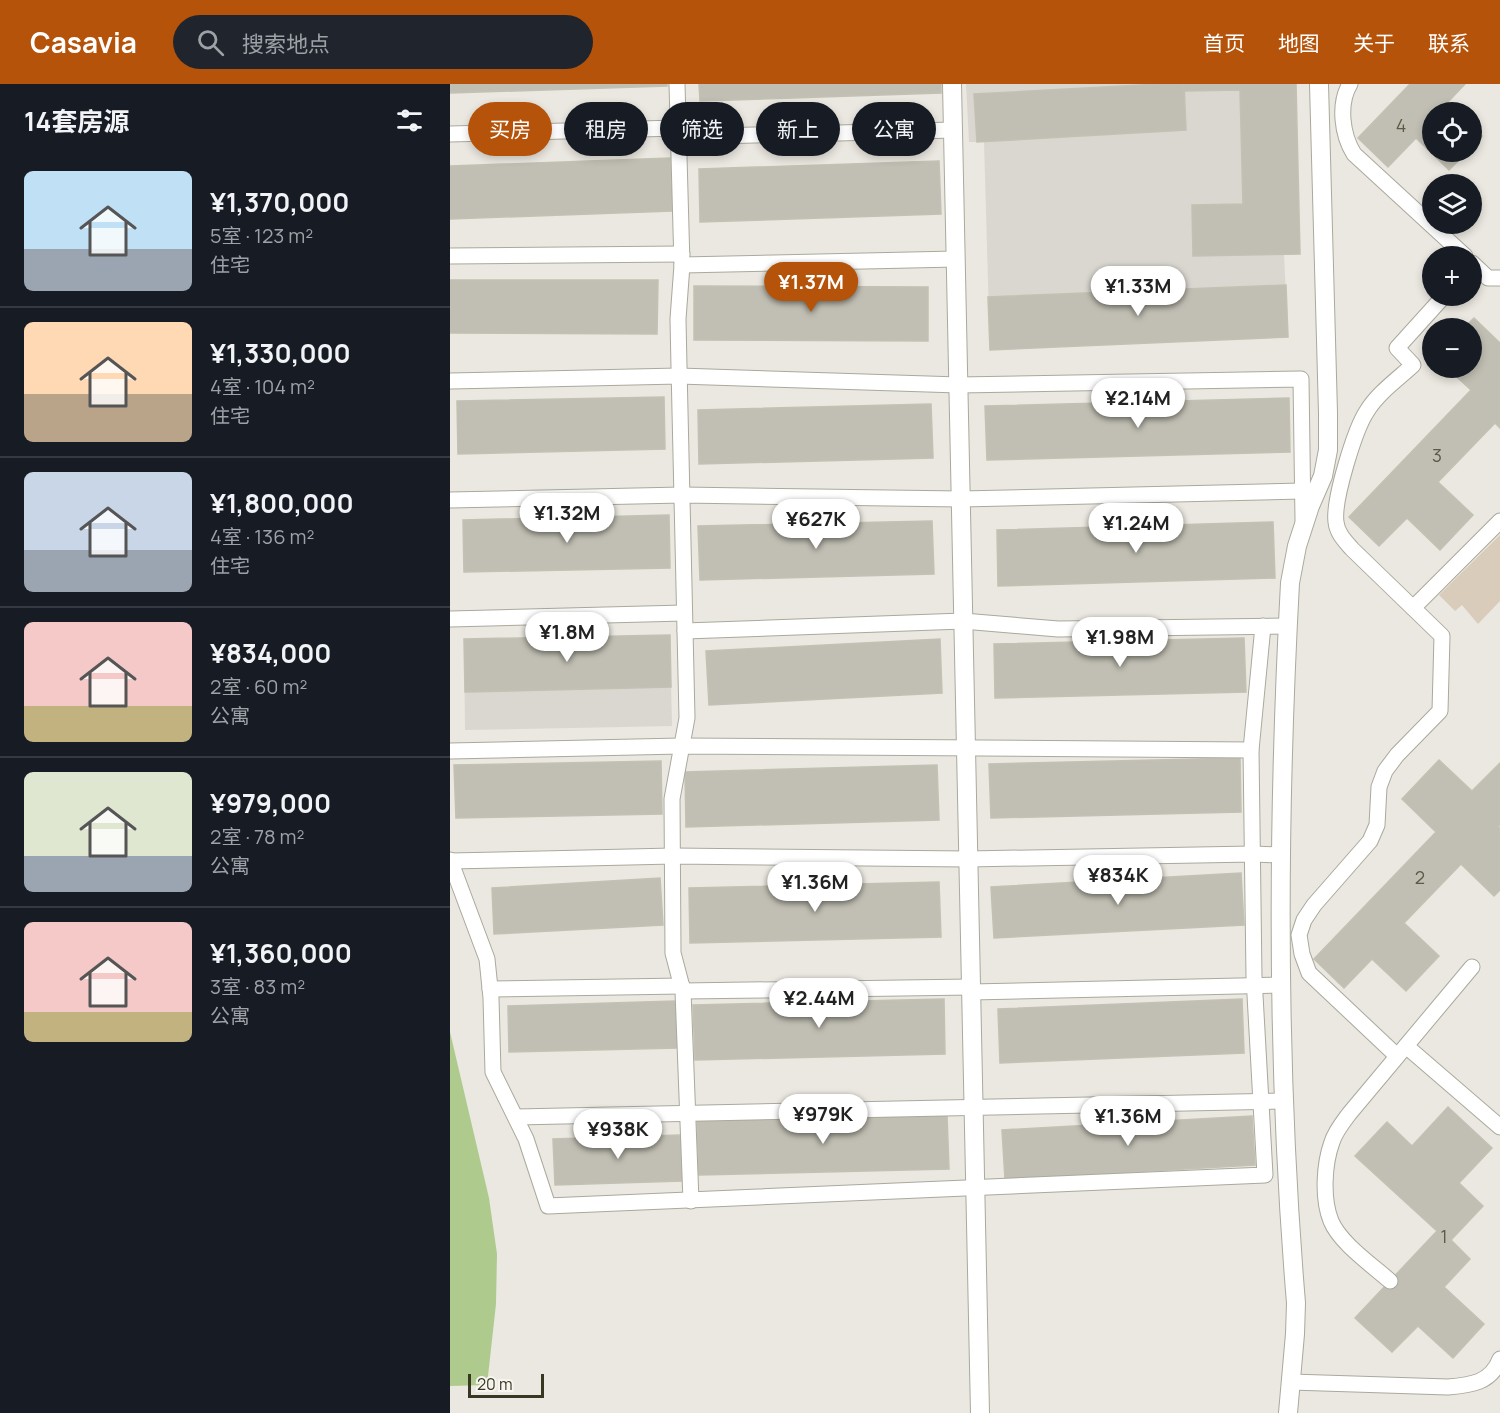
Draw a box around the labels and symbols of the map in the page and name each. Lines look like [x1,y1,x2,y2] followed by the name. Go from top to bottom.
[1396,113,1406,137] house number: 4
[762,262,860,313] pin: ¥1.37M
[1089,266,1187,317] pin: ¥1.33M
[1089,378,1187,429] pin: ¥2.14M
[1432,443,1442,467] house number: 3
[518,493,616,544] pin: ¥1.32M
[774,499,858,550] pin: ¥627K
[1087,503,1185,554] pin: ¥1.24M
[525,612,609,663] pin: ¥1.8M
[1071,617,1169,668] pin: ¥1.98M
[1076,855,1160,906] pin: ¥834K
[766,862,864,913] pin: ¥1.36M
[1415,865,1425,889] house number: 2
[770,978,868,1029] pin: ¥2.44M
[781,1094,865,1145] pin: ¥979K
[1079,1096,1177,1147] pin: ¥1.36M
[576,1109,660,1160] pin: ¥938K
[1440,1224,1448,1248] house number: 1
[468,1371,544,1398] scale bar

